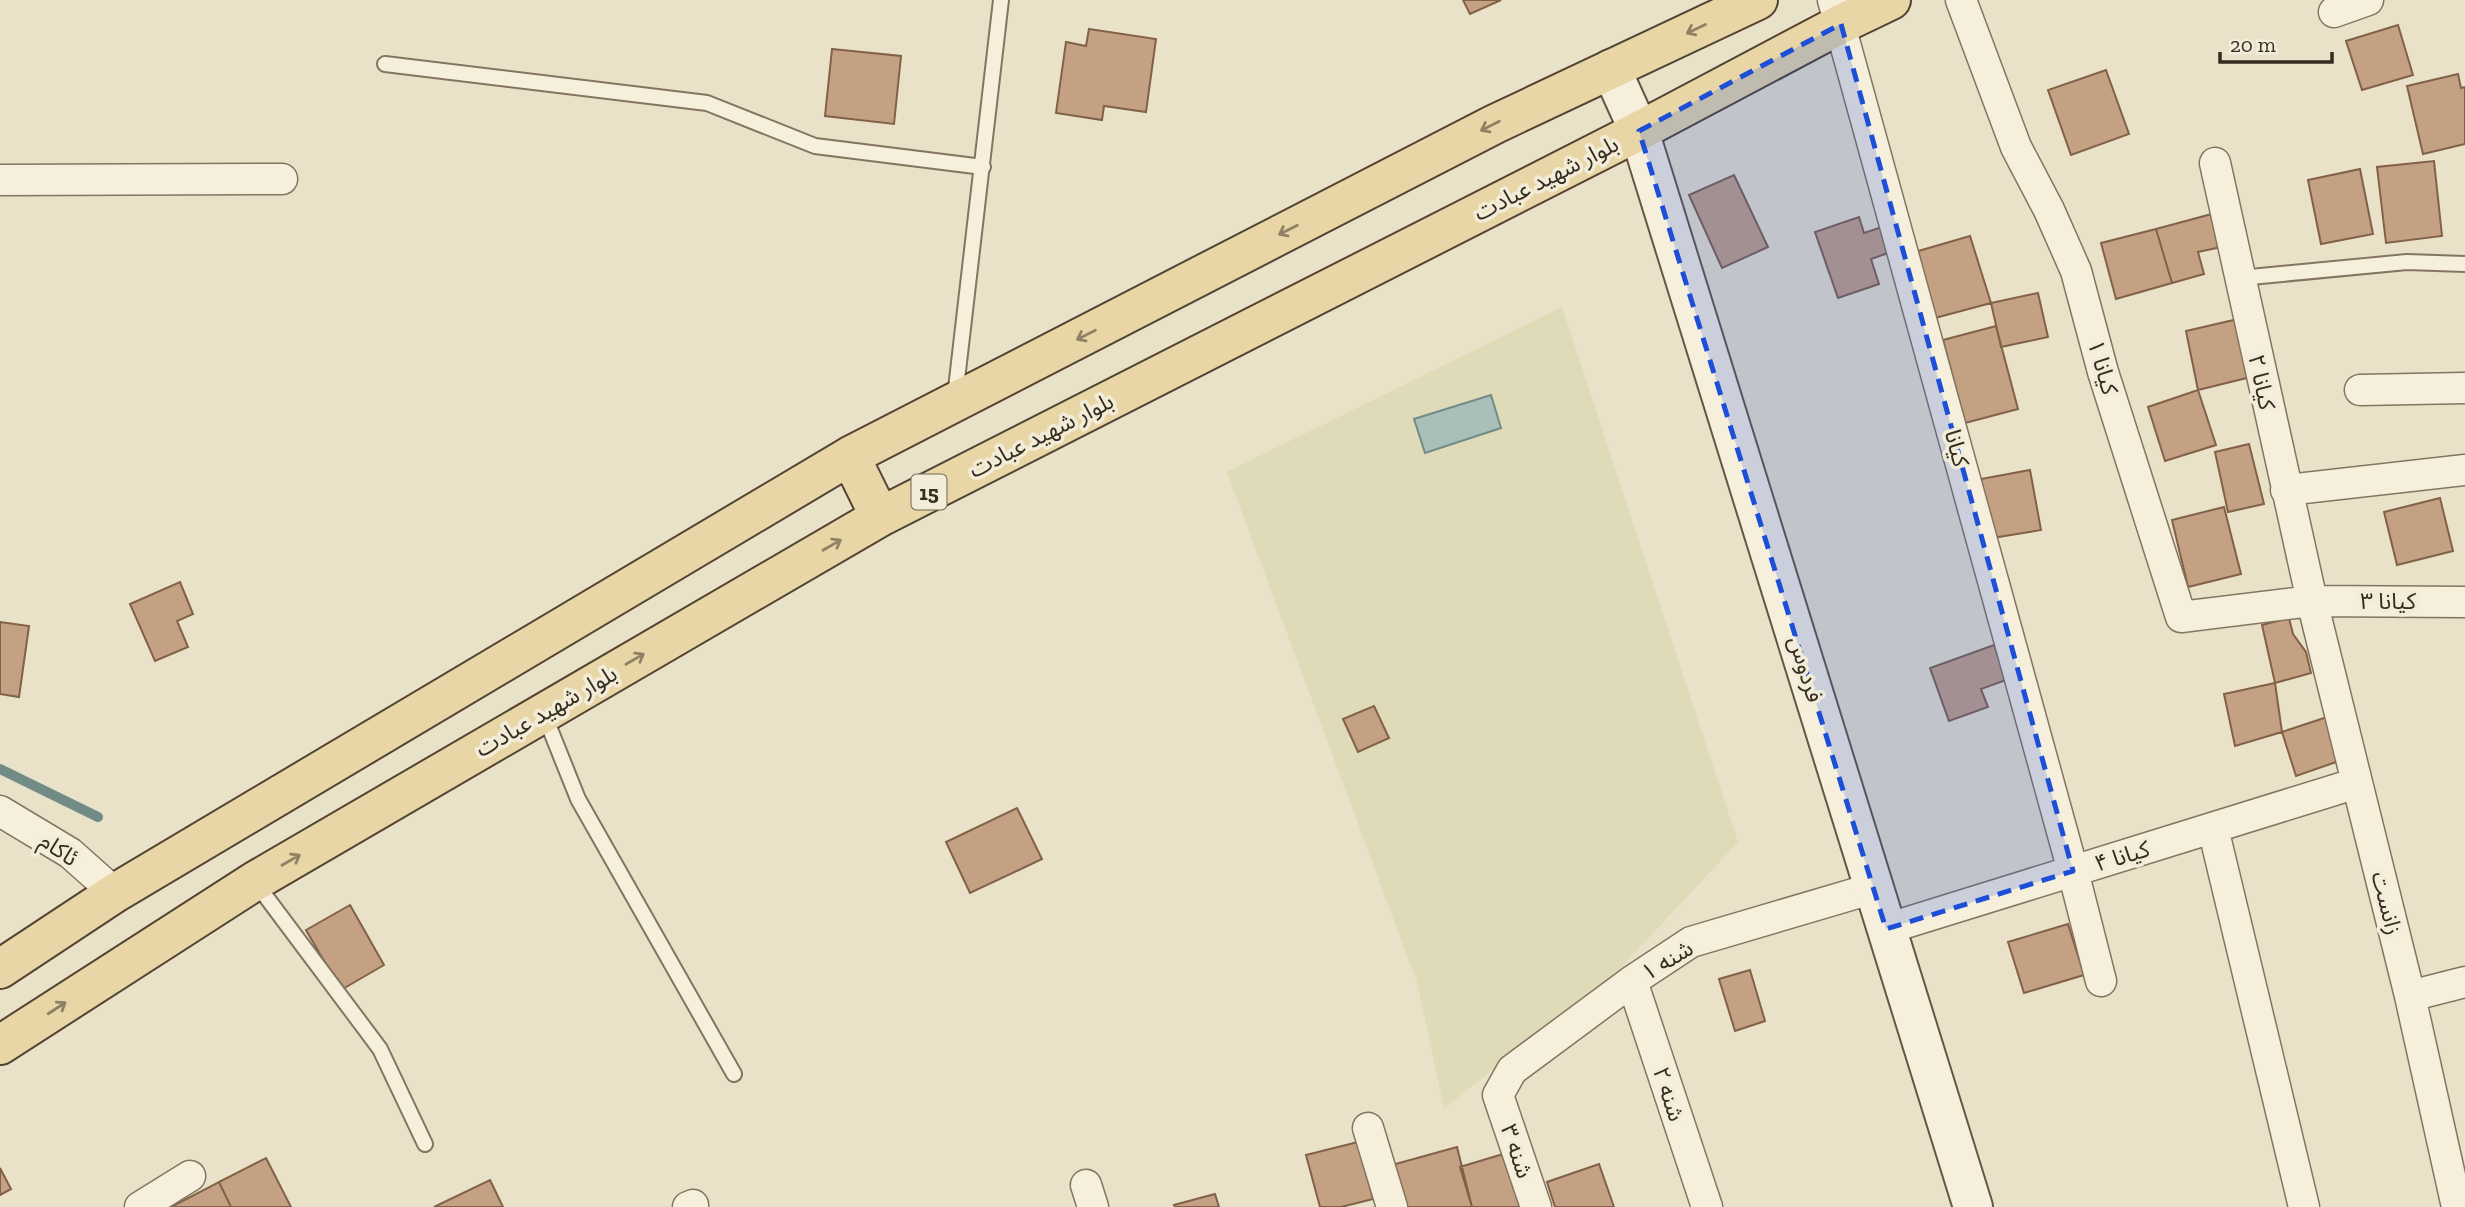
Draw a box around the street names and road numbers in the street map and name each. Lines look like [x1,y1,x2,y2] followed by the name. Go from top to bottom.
[1469,129,1623,227] street label: بلوار شهید عبادت
[2082,336,2124,398] street label: کیانا ۱
[2242,352,2282,413] street label: کیانا ۲
[964,386,1118,484] street label: بلوار شهید عبادت
[1939,426,1976,470] street label: کیانا
[912,475,946,510] road number: 15
[2360,587,2417,615] street label: کیانا ۳
[1783,633,1829,705] street label: فردوس
[470,659,622,763] street label: بلوار شهید عبادت
[32,826,83,875] street label: ئاکام
[2091,834,2153,878] street label: کیانا ۴
[2366,868,2408,938] street label: زانست
[1636,934,1698,986] street label: شنه ۱
[1647,1063,1691,1125] street label: شنه ۲
[1495,1120,1539,1182] street label: شنه ۳

